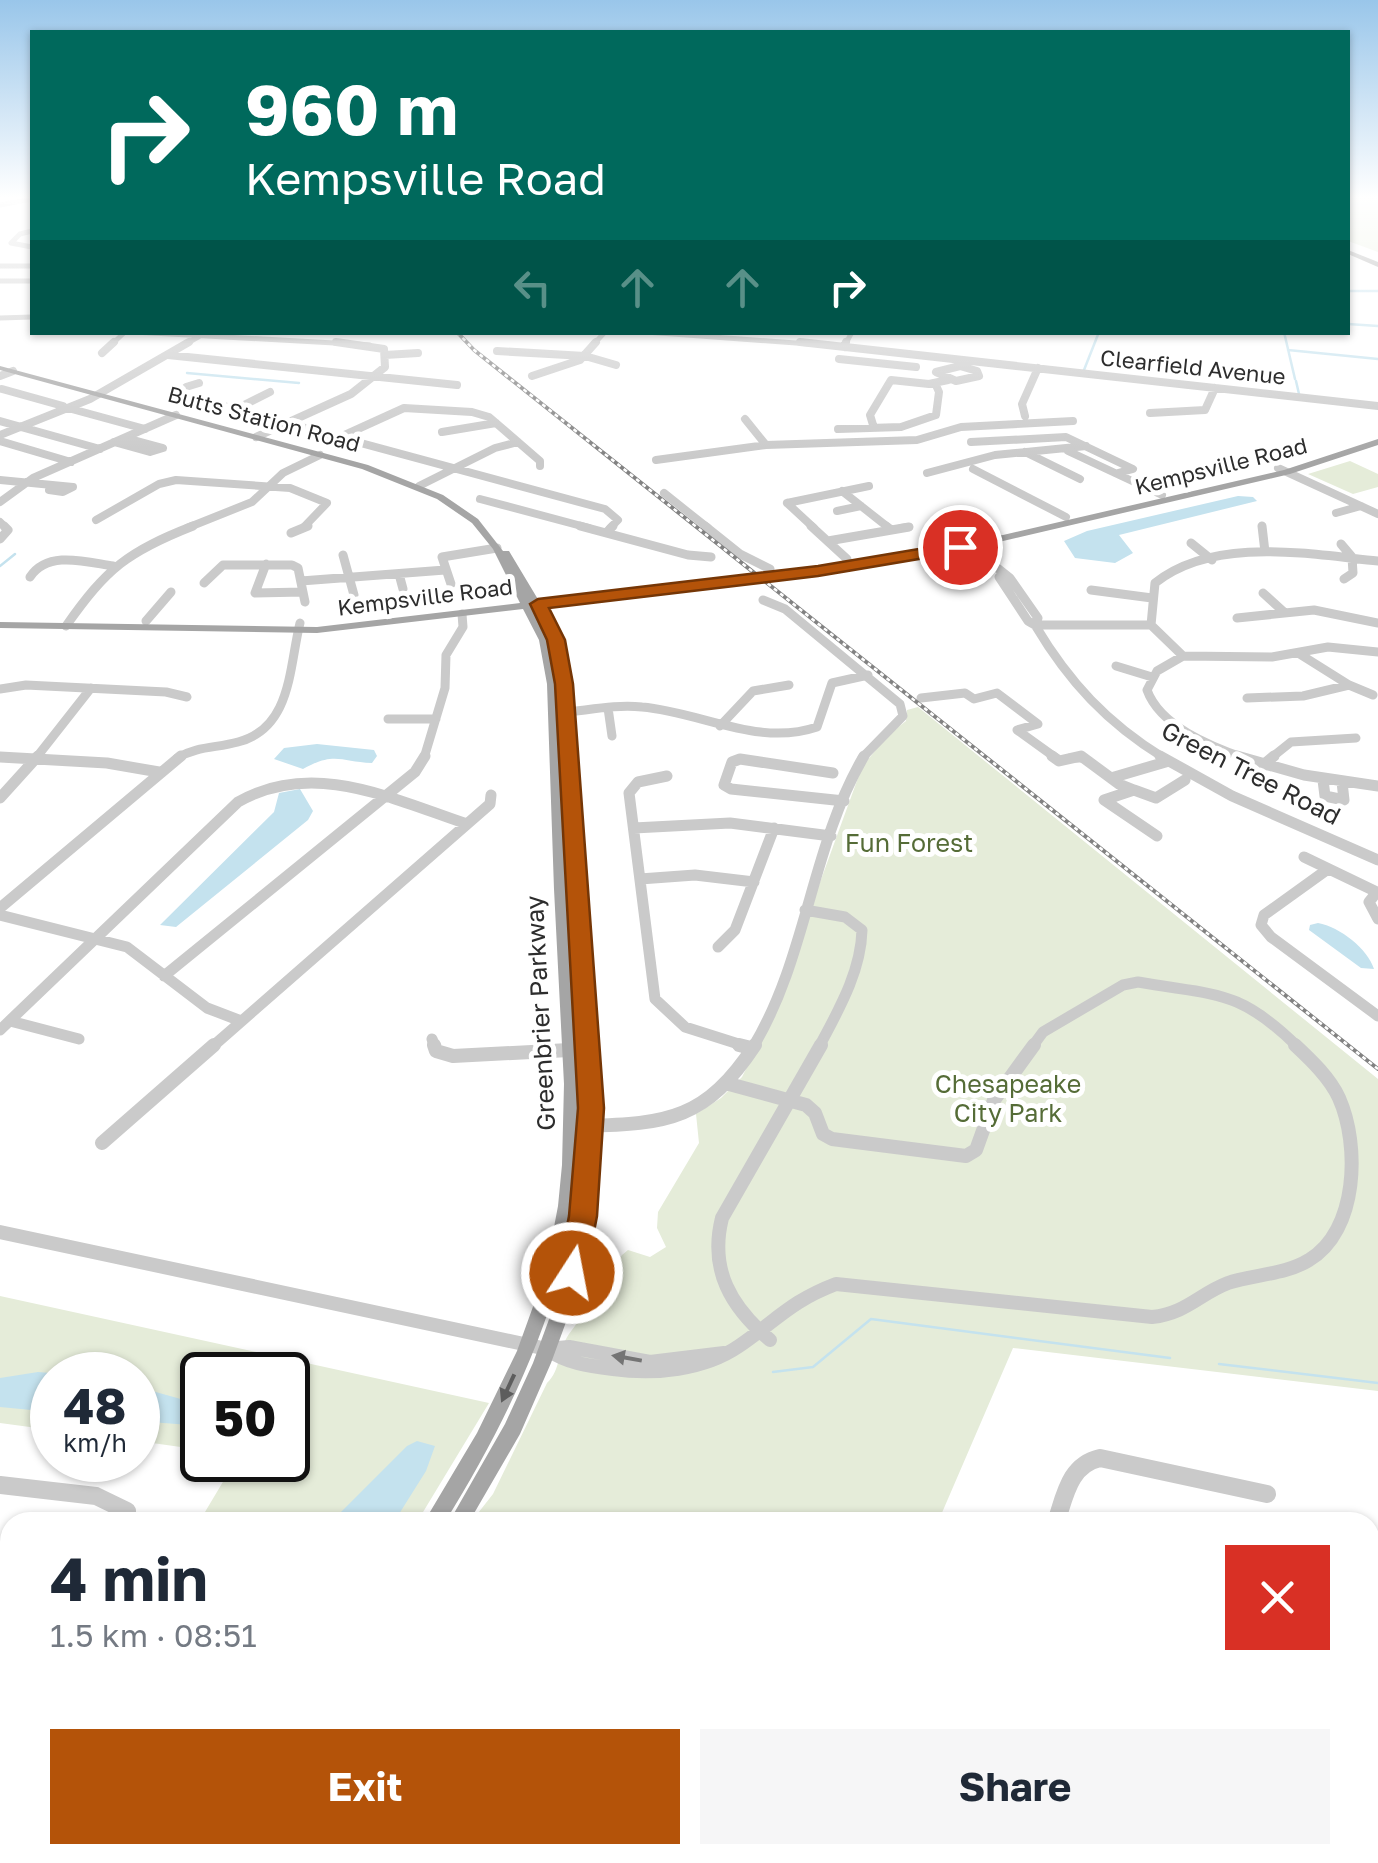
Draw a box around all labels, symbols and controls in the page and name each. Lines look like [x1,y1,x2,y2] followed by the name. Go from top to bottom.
[245,66,458,150] text: 960 m
[80,70,210,200] icon: right
[245,151,606,205] text: Kempsville Road
[505,260,560,315] icon: left
[610,260,665,315] icon: ahead
[715,260,770,315] icon: ahead
[820,260,875,315] icon: right
[1099,343,1287,390] street label: Clearfield Avenue
[165,380,363,457] street label: Butts Station Road
[1132,431,1310,500] street label: Kempsville Road
[918,505,1003,590] pin
[933,520,988,575] icon: arrive
[336,572,514,621] street label: Kempsville Road
[1156,714,1346,831] street label: Green Tree Road
[845,827,973,858] park label: Fun Forest
[518,895,561,1131] street label: Greenbrier Parkway
[935,1068,1081,1128] park label: Chesapeake City Park
[520,1221,624,1325] position arrow
[611,1350,643,1365] one-way arrow
[180,1352,310,1482] speed limit sign: 50
[500,1373,516,1403] one-way arrow
[63,1375,127,1435] text: 48
[63,1427,127,1458] text: km/h
[50,1542,208,1614] text: 4 min
[1225,1545,1330,1650] button: close
[50,1616,257,1654] text: 1.5 km · 08:51
[50,1729,680,1844] button: Exit
[700,1729,1330,1844] button: Share

